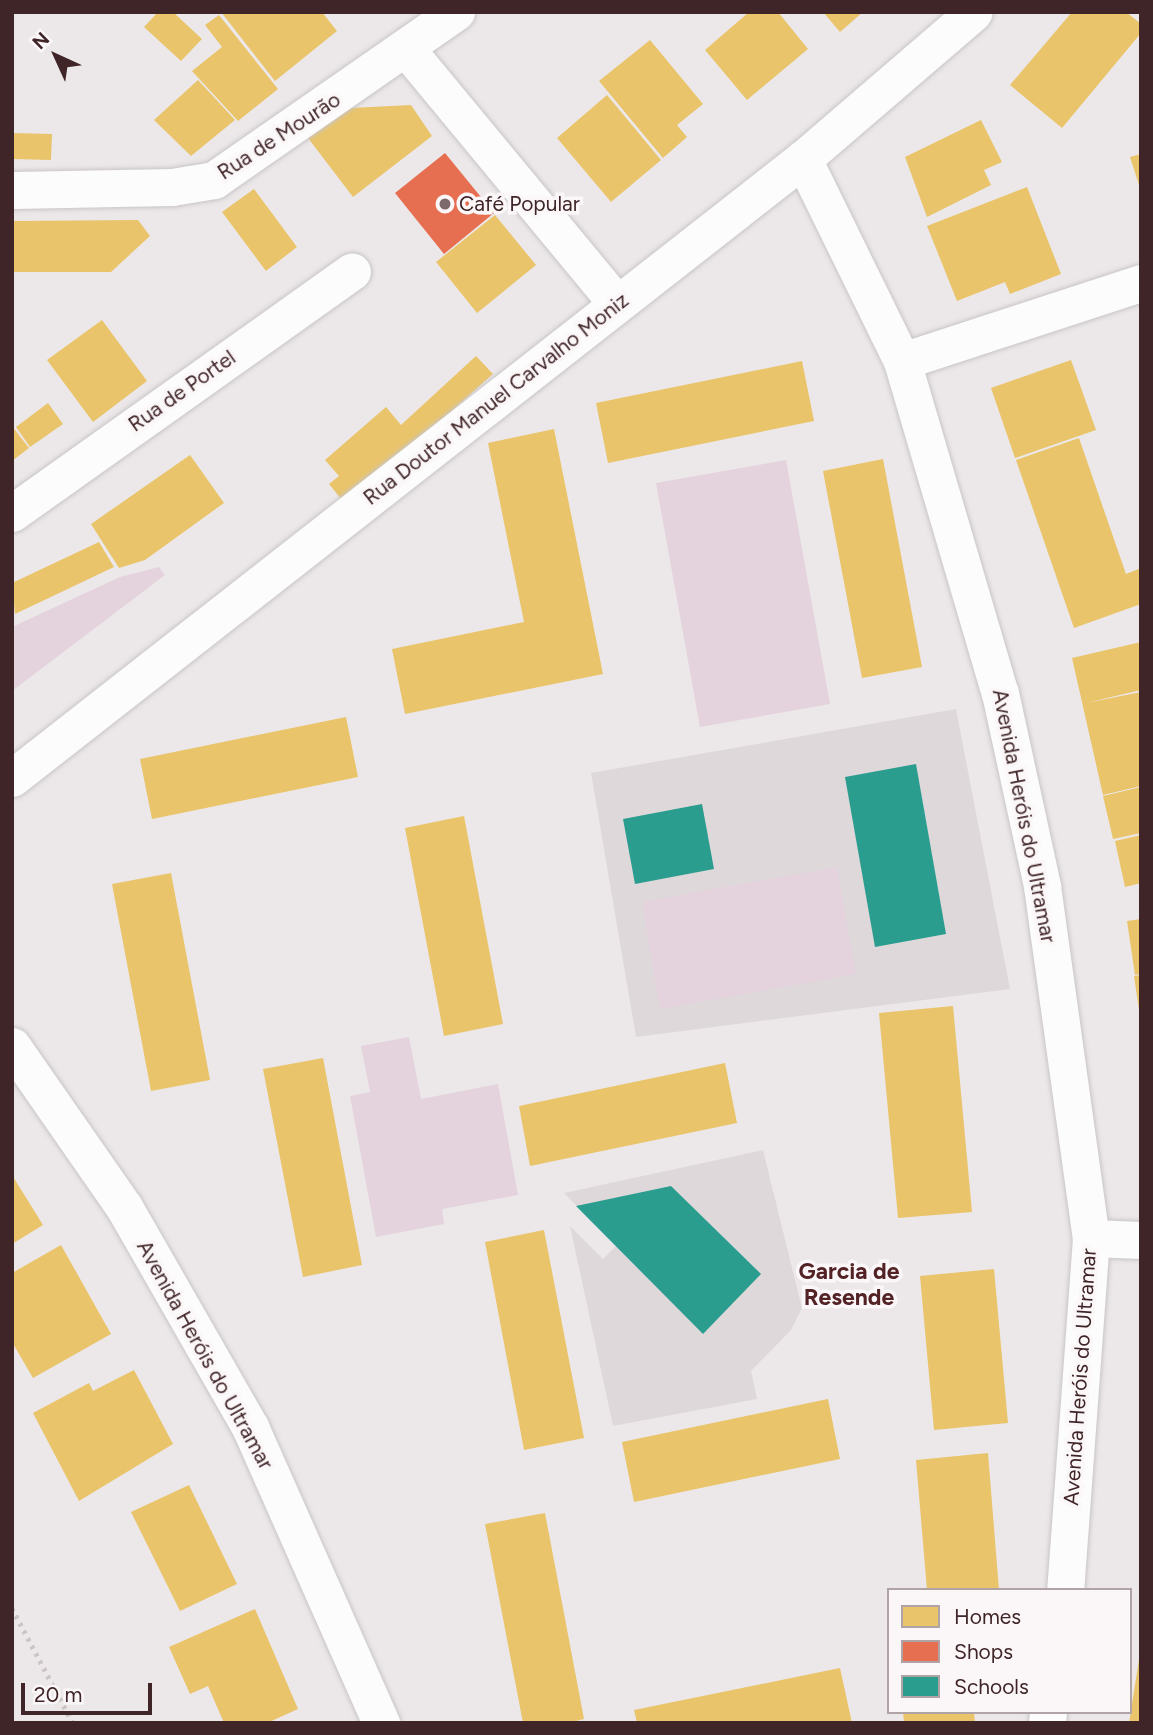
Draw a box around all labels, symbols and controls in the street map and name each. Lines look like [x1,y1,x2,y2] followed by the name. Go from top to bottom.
[21,21,91,91] north arrow
[27,27,54,54] text: N
[213,87,345,185] street label: Rua de Mourão
[459,191,580,217] place label: Café Popular
[437,196,453,212] marker: Café Popular
[358,288,634,510] street label: Rua Doutor Manuel Carvalho Moniz
[124,345,240,437] street label: Rua de Portel
[987,687,1061,945] street label: Avenida Heróis do Ultramar
[131,1236,279,1474] street label: Avenida Heróis do Ultramar
[1058,1248,1102,1506] street label: Avenida Heróis do Ultramar
[799,1257,899,1311] district label: Garcia de Resende
[887,1588,1132,1714] legend
[954,1604,1021,1629] text: Homes
[954,1639,1013,1664] text: Shops
[24,1668,156,1712] scale bar
[954,1674,1029,1699] text: Schools
[34,1682,82,1707] text: 20 m

